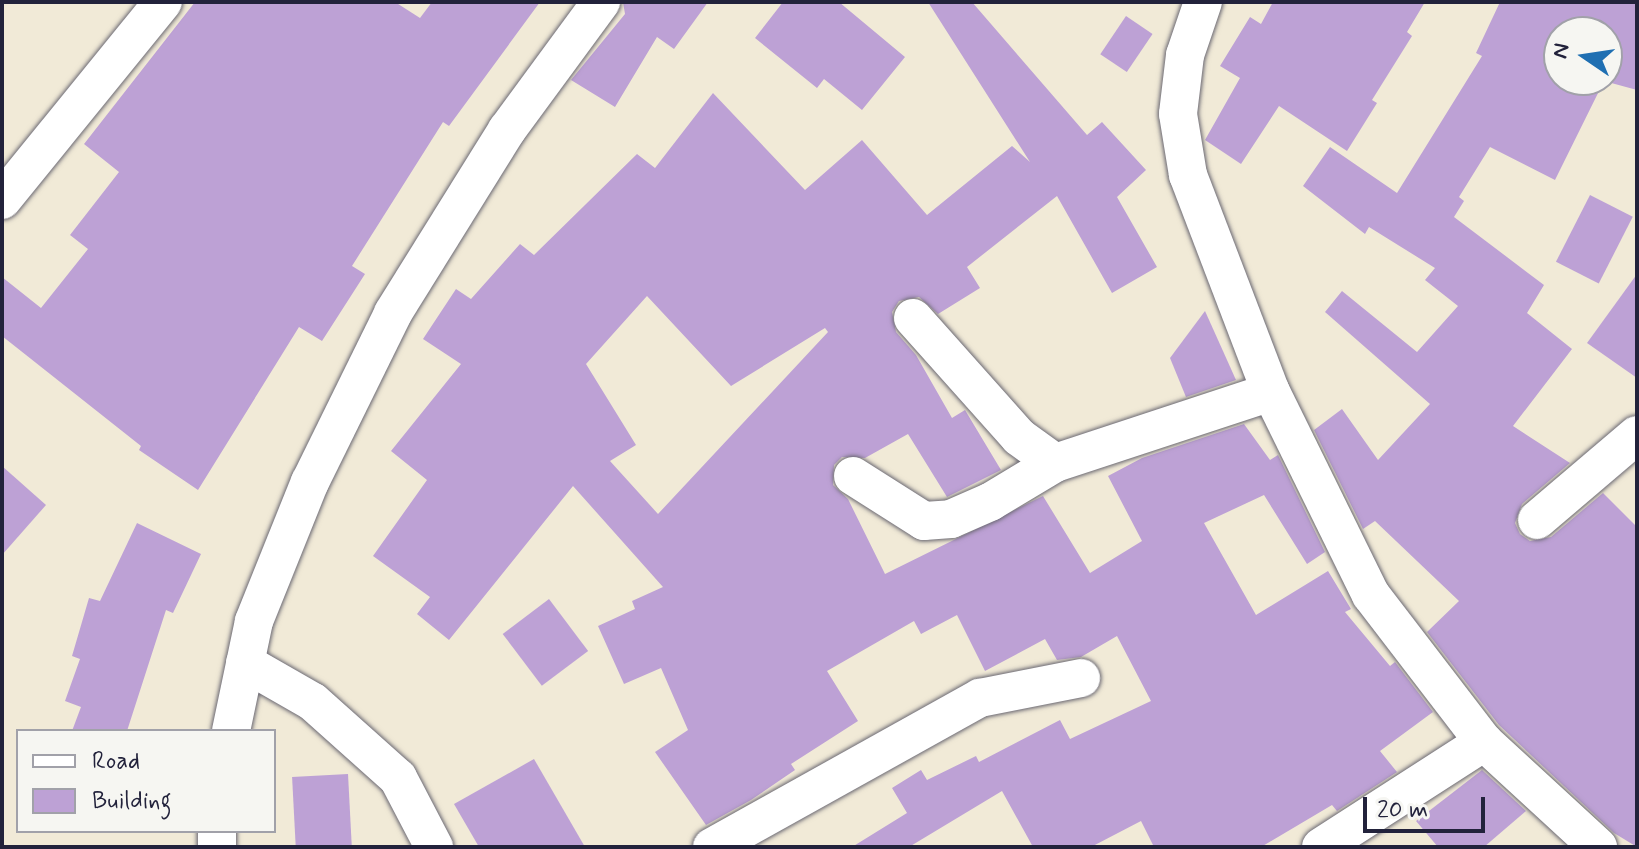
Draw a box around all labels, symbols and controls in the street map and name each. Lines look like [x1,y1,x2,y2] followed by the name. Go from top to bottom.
[1543,16,1623,96] north arrow
[1546,41,1577,61] text: N
[16,729,276,833] legend
[92,746,140,777] text: Road
[1367,781,1489,831] scale bar
[92,786,172,817] text: Building
[1377,795,1428,826] text: 20 m

